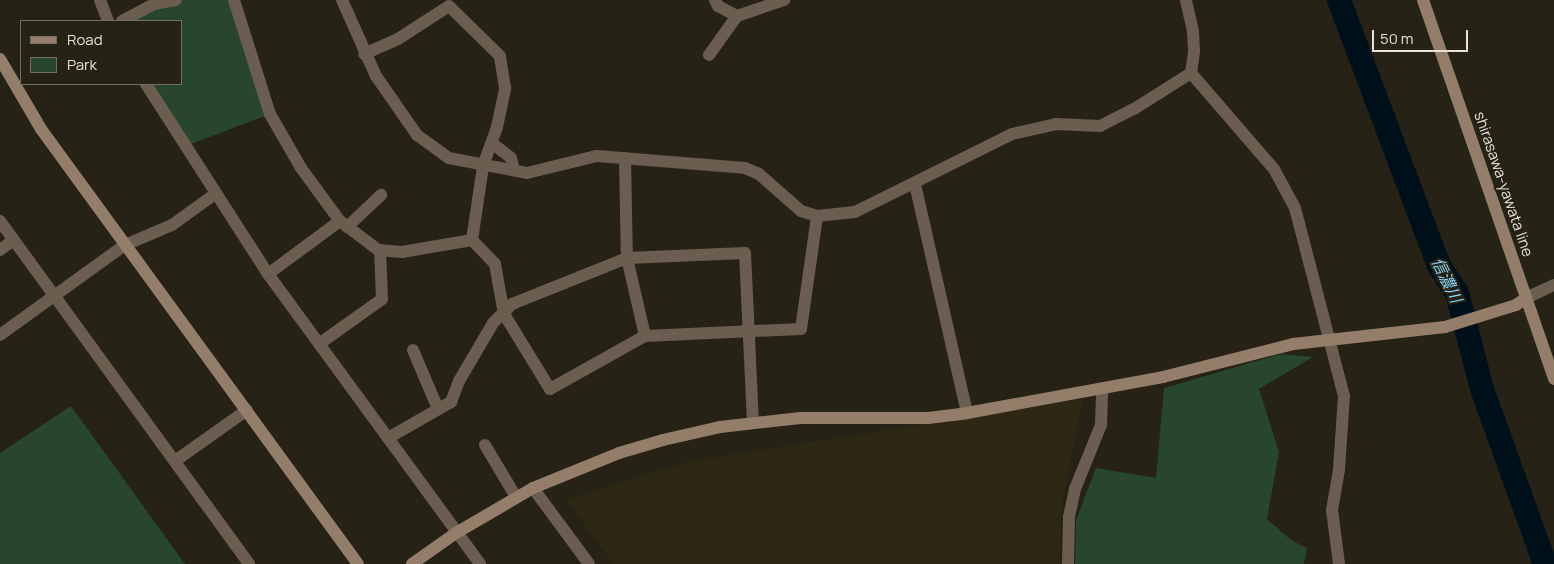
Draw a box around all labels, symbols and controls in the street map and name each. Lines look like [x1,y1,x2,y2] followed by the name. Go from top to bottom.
[20,20,182,85] legend
[1374,20,1470,52] scale bar
[1380,28,1414,49] text: 50 m
[67,29,103,50] text: Road
[67,54,97,75] text: Park
[1471,109,1537,259] street label: shirasawa-yawata line
[1428,254,1466,306] water label: 信濃川

